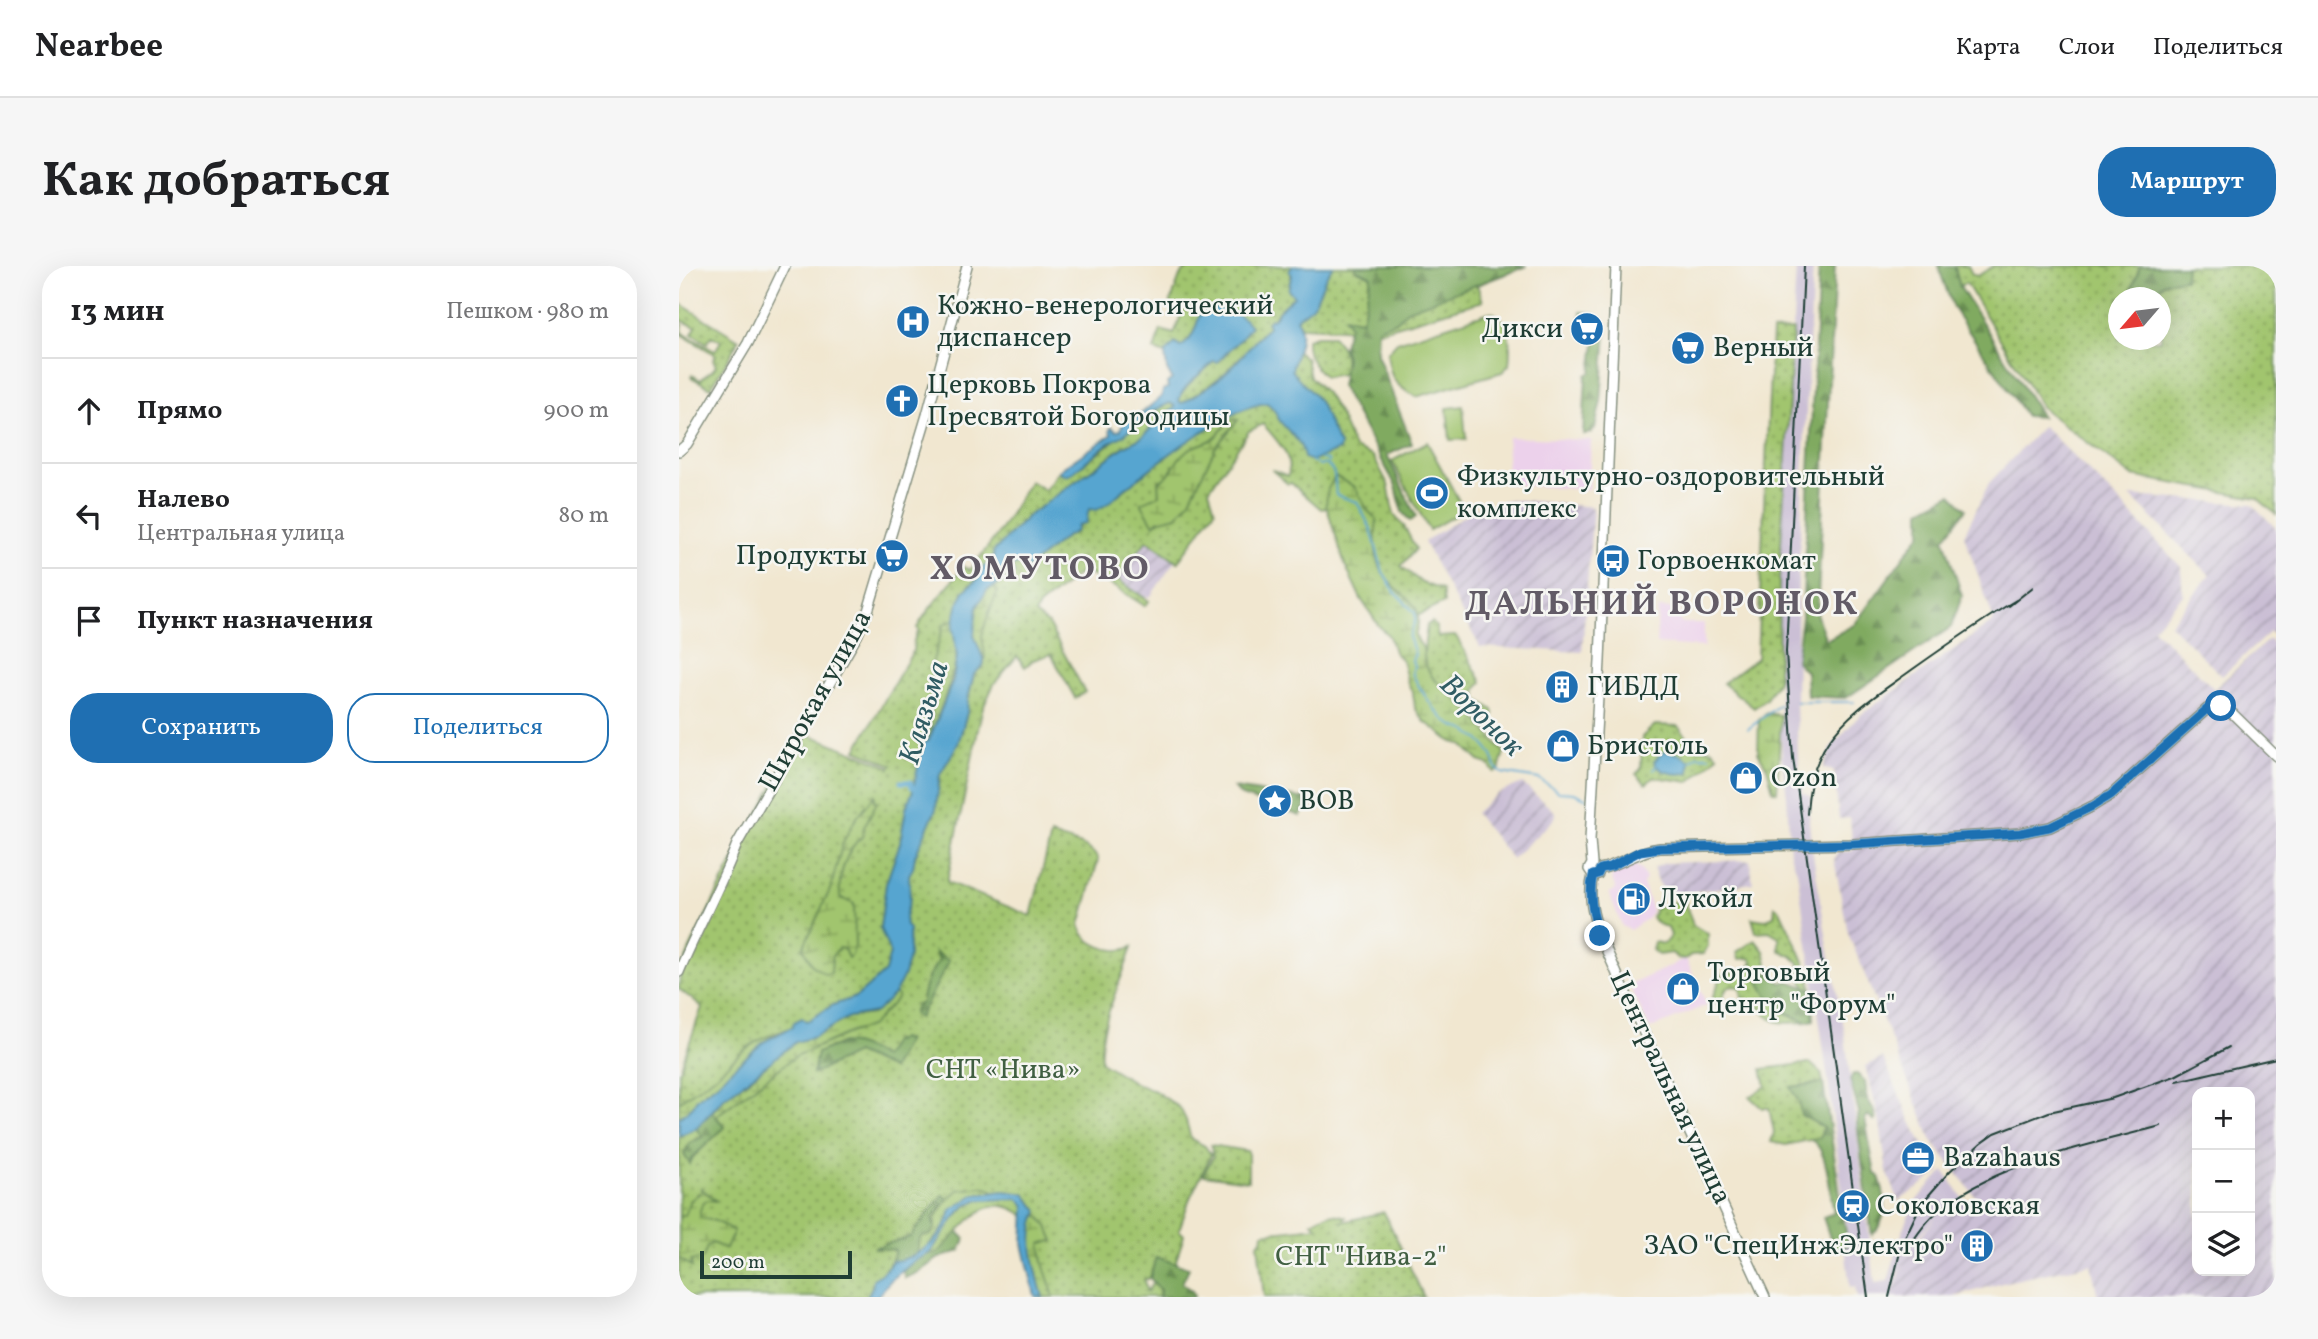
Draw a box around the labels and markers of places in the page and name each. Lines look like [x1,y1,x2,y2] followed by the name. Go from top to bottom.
[937,287,1273,358] place label: Кожно-венерологический диспансер
[894,303,932,341] hospital icon: Кожно-венерологический диспансер
[1482,310,1563,349] place label: Дикси
[1568,310,1606,348] supermarket icon: Дикси
[1669,329,1707,367] supermarket icon: Верный
[1713,329,1814,368] place label: Верный
[927,366,1230,437] place label: Церковь Покрова Пресвятой Богородицы
[883,382,921,420] church icon: Церковь Покрова Пресвятой Богородицы
[1457,458,1885,529] place label: Физкультурно-оздоровительный комплекс
[1413,474,1451,512] sports icon: Физкультурно-оздоровительный комплекс
[736,537,867,576] place label: Продукты
[873,537,911,575] supermarket icon: Продукты
[1594,542,1632,580] bus stop icon: Горвоенкомат
[1637,542,1816,581] place label: Горвоенкомат
[1543,668,1581,706] building icon: ГИБДД
[1587,668,1680,707] place label: ГИБДД
[1544,727,1582,765] shop icon: Бристоль
[1587,727,1708,766] place label: Бристоль
[1727,759,1765,797] shop icon: Ozon
[1771,759,1837,798] place label: Ozon
[1256,782,1294,820] place icon: ВОВ
[1299,782,1354,821] place label: ВОВ
[1615,880,1653,918] fuel station icon: Лукойл
[1658,880,1753,919] place label: Лукойл
[1707,954,1896,1025] place label: Торговый центр "Форум"
[1664,970,1702,1008] shop icon: Торговый центр "Форум"
[1899,1139,1937,1177] office icon: Bazahaus
[1943,1139,2061,1178] place label: Bazahaus
[1834,1187,1872,1225] station icon: Соколовская
[1877,1187,2040,1226] place label: Соколовская
[1644,1227,1953,1266] place label: ЗАО "СпецИнжЭлектро"
[1958,1227,1996,1265] building icon: ЗАО "СпецИнжЭлектро"

